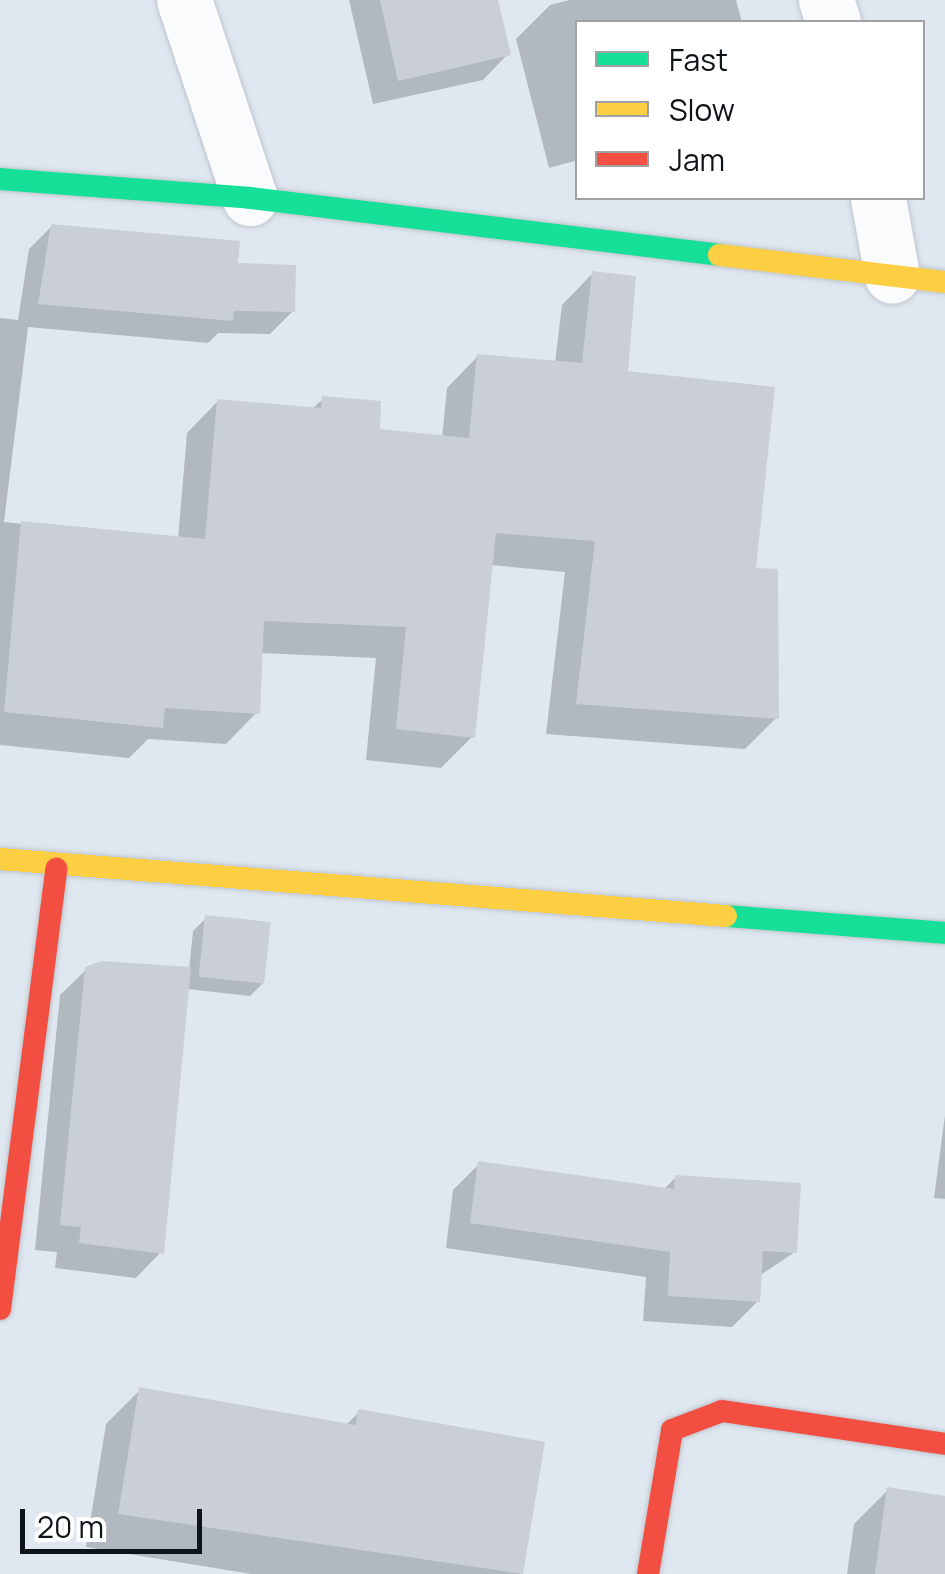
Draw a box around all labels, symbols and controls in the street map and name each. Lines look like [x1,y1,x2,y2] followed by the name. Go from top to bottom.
[575,20,925,200] legend
[669,39,728,80] text: Fast
[669,89,735,130] text: Slow
[669,139,725,180] text: Jam
[25,1489,208,1551] scale bar
[37,1506,104,1547] text: 20 m

